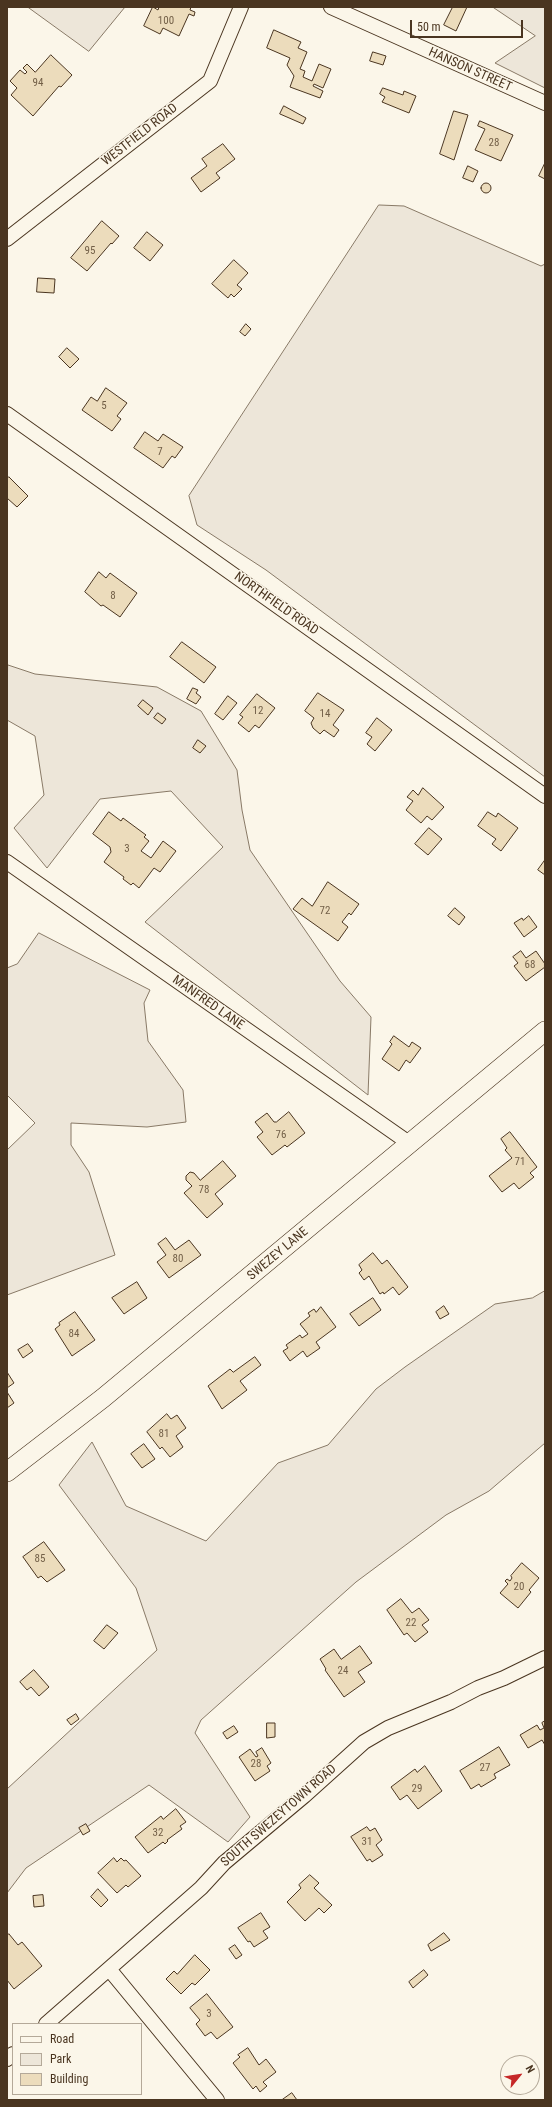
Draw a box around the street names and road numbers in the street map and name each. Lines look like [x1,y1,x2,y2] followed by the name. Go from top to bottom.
[426,45,514,95] street label: HANSON STREET
[99,101,181,169] street label: WESTFIELD ROAD
[231,569,321,639] street label: NORTHFIELD ROAD
[169,973,247,1033] street label: MANFRED LANE
[244,1224,312,1284] street label: SWEZEY LANE
[218,1762,340,1870] street label: SOUTH SWEZEYTOWN ROAD

